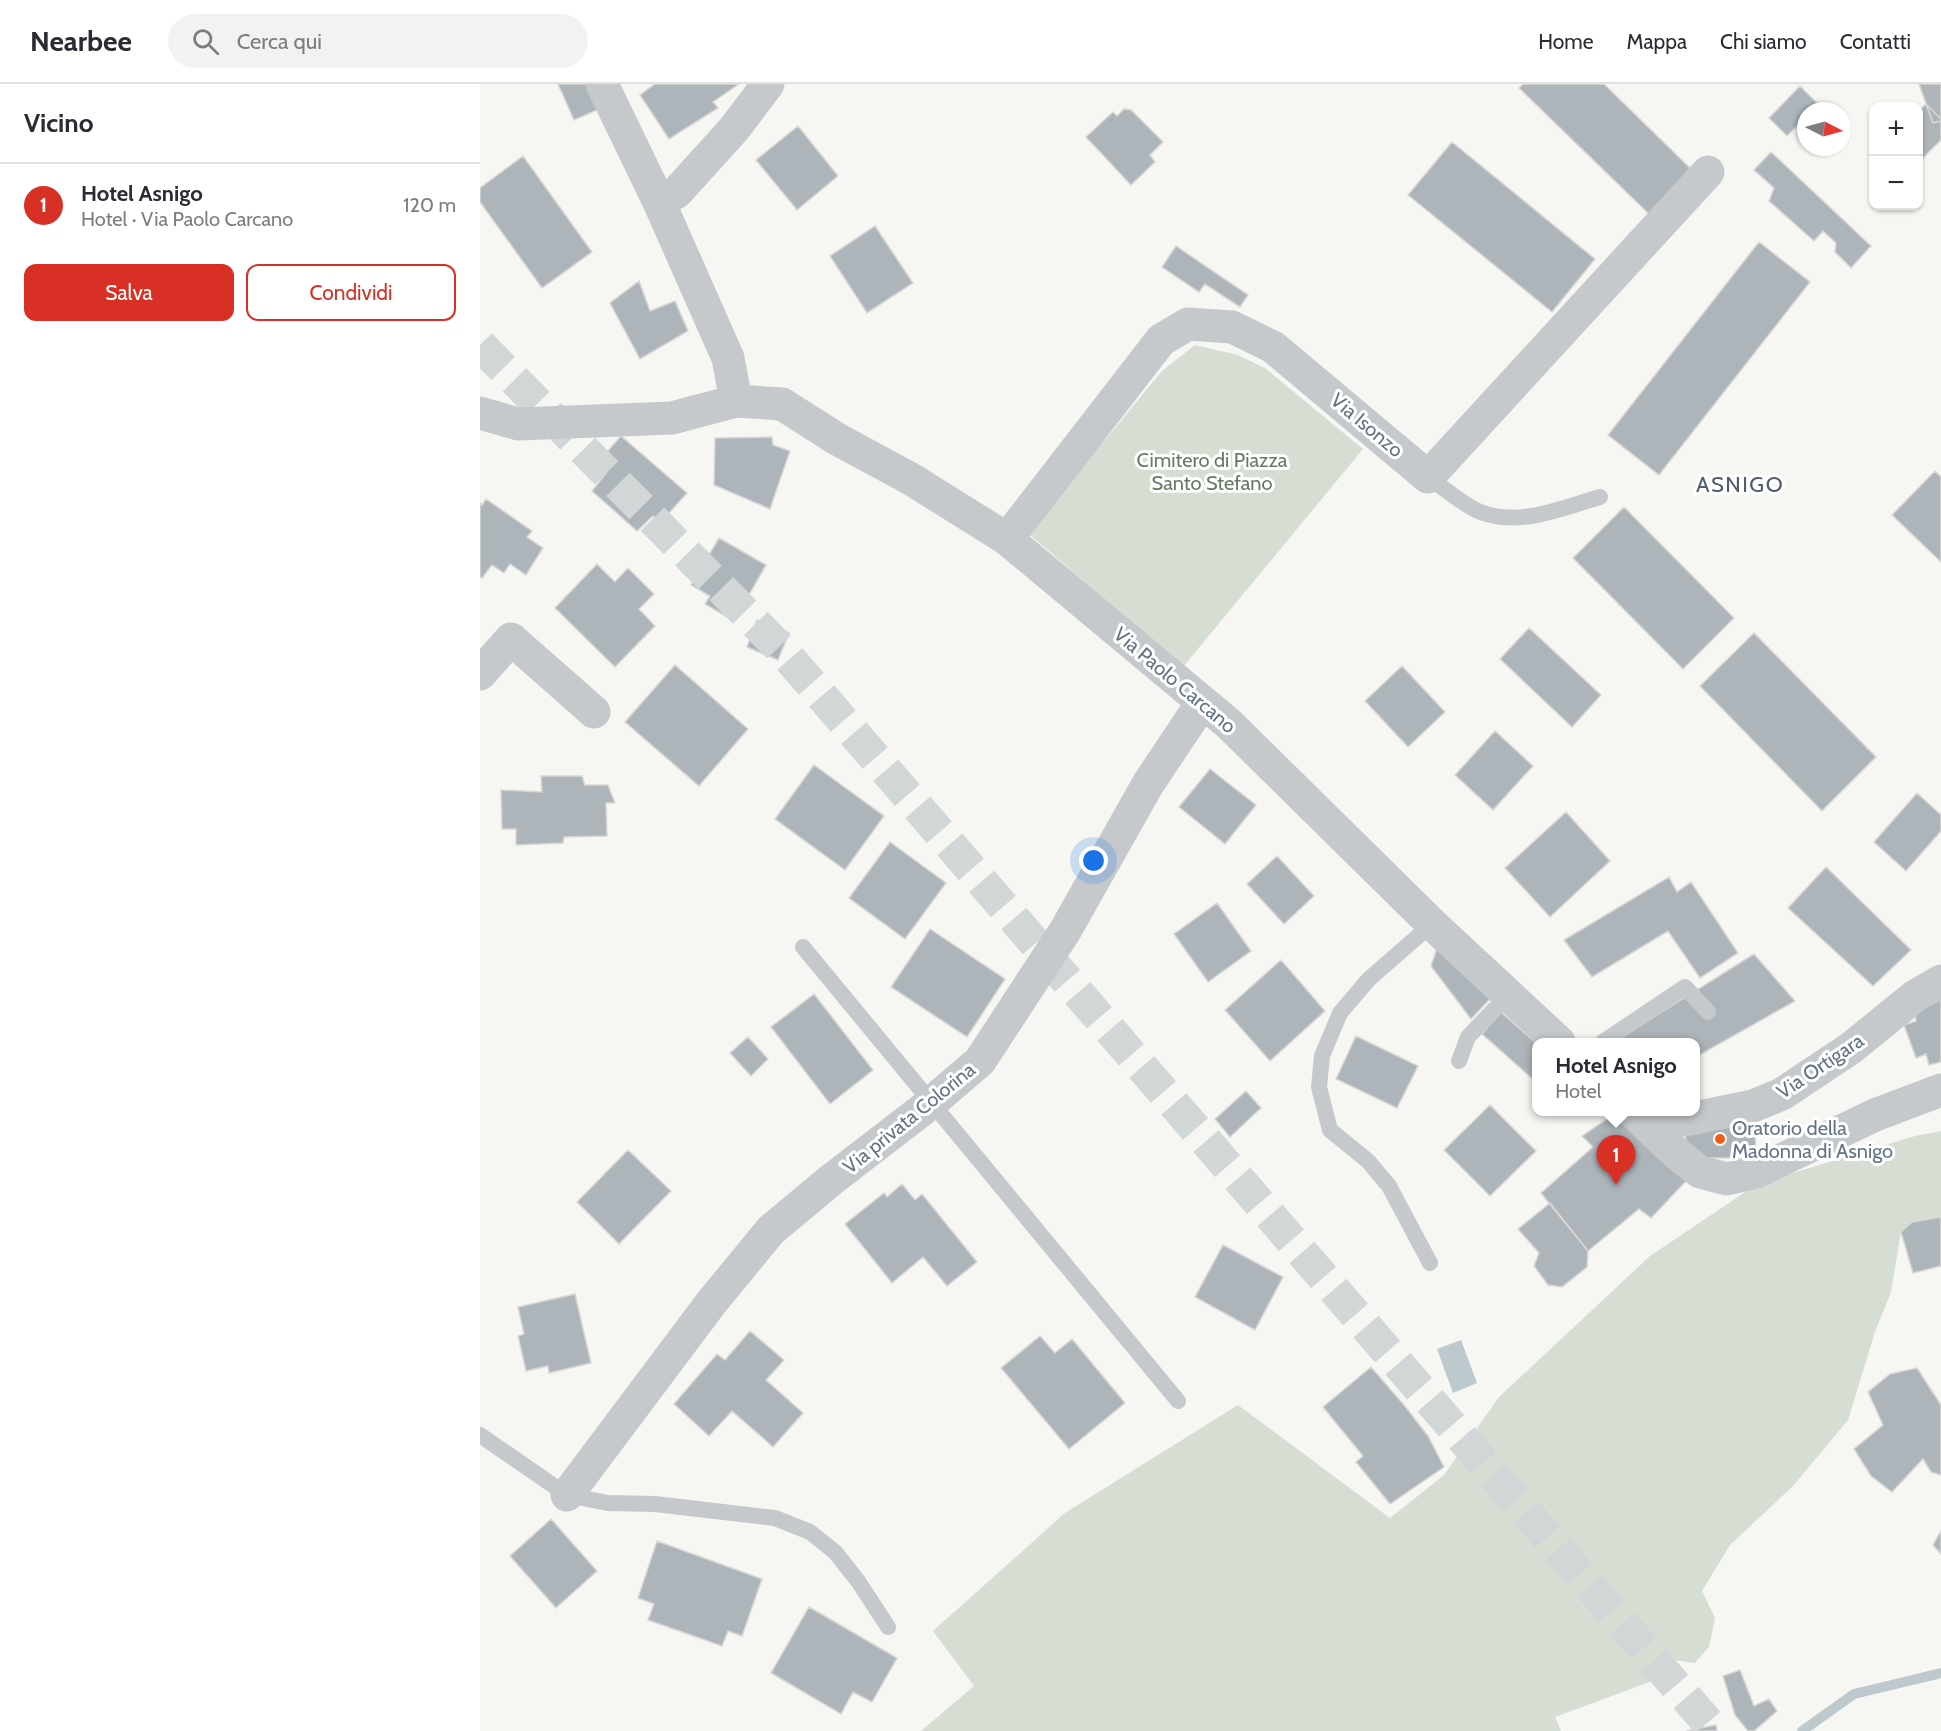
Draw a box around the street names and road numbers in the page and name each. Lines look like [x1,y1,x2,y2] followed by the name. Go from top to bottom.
[1326,388,1408,462] street label: Via Isonzo
[1109,622,1241,738] street label: Via Paolo Carcano
[1772,1028,1868,1104] street label: Via Ortigara
[838,1057,980,1179] street label: Via privata Colorina

